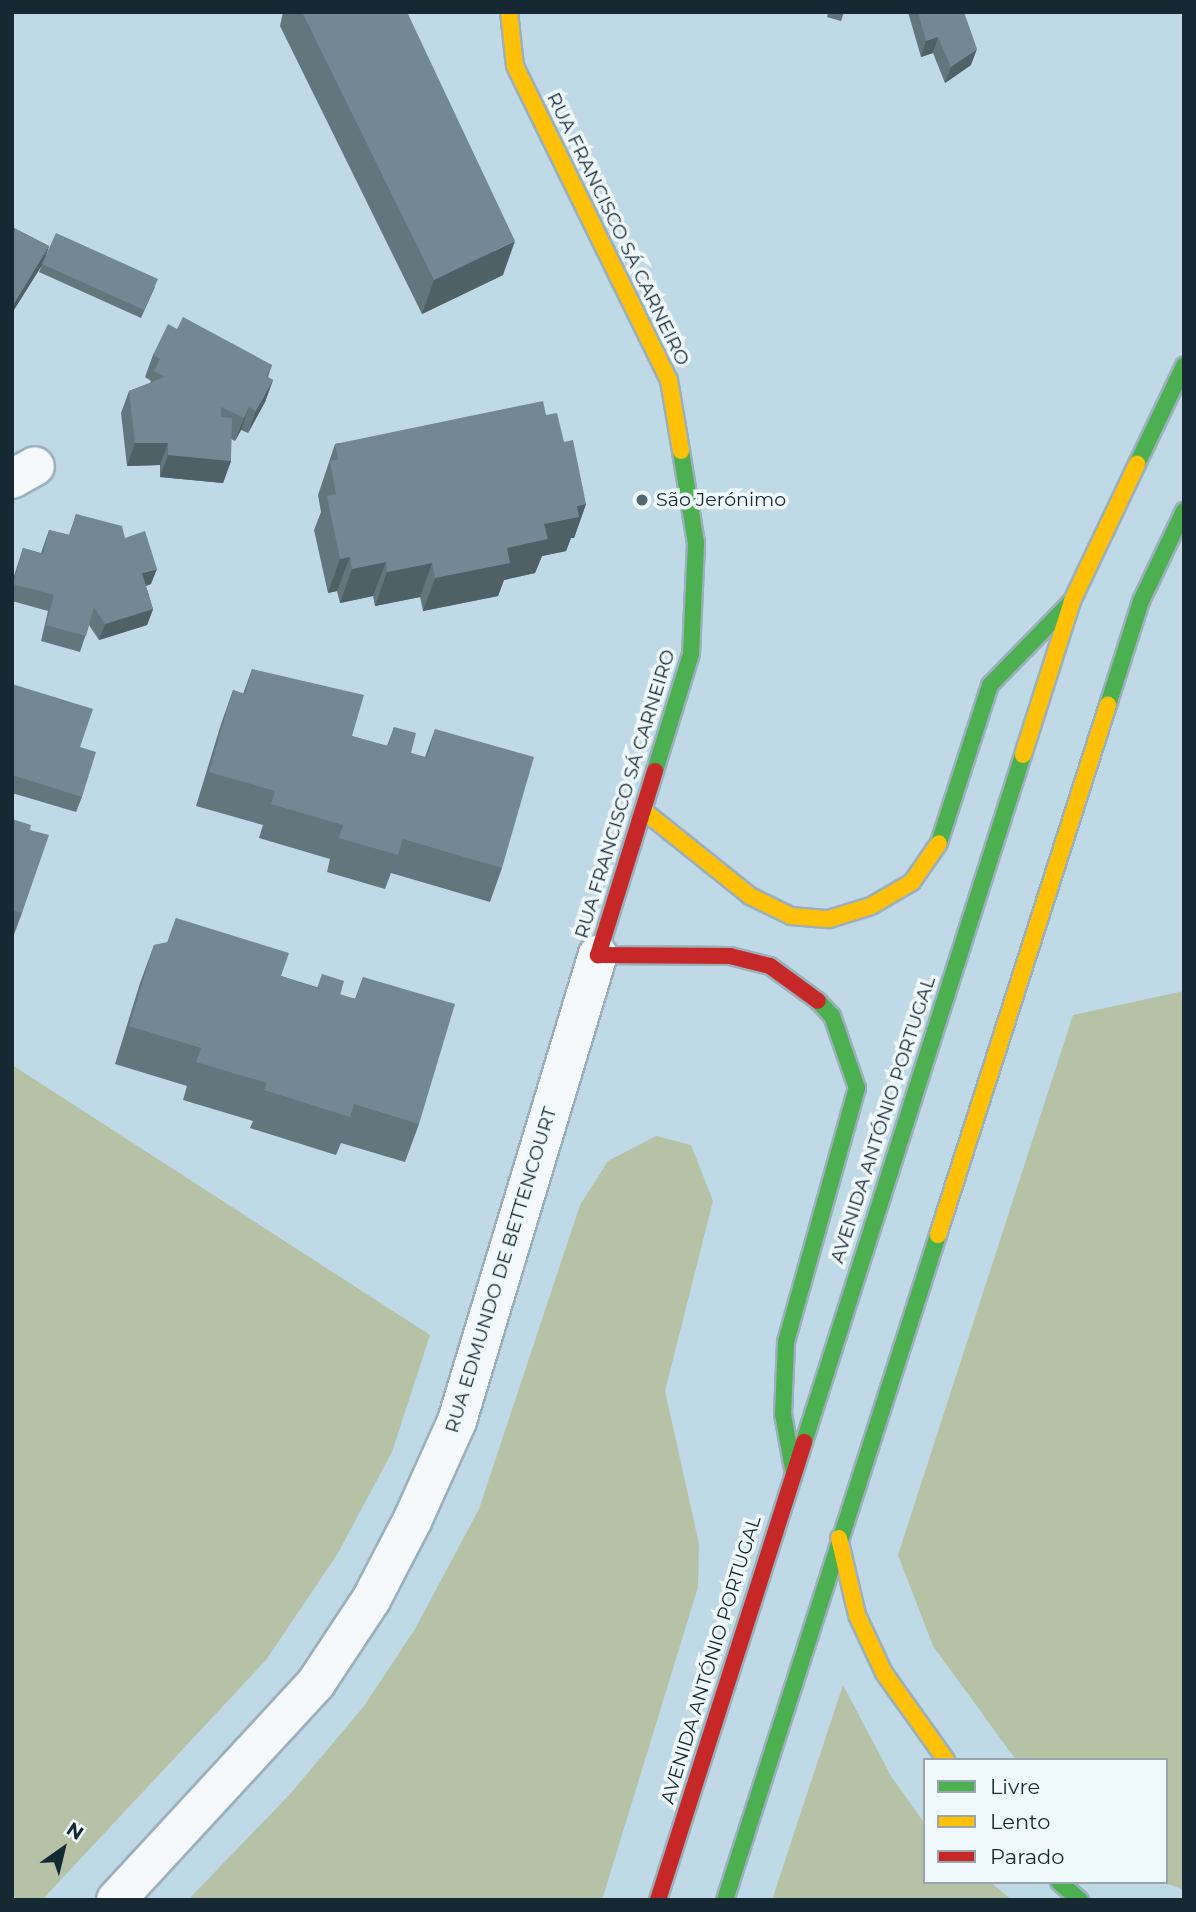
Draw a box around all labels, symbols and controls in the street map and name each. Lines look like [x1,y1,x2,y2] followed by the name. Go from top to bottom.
[542,89,694,369] street label: RUA FRANCISCO SÁ CARNEIRO
[656,489,786,511] place label: São Jerónimo
[634,492,650,508] marker: São Jerónimo
[570,647,680,941] street label: RUA FRANCISCO SÁ CARNEIRO
[826,974,940,1266] street label: AVENIDA ANTÓNIO PORTUGAL
[440,1104,562,1436] street label: RUA EDMUNDO DE BETTENCOURT
[656,1513,766,1807] street label: AVENIDA ANTÓNIO PORTUGAL
[923,1758,1168,1884] legend
[990,1774,1040,1799] text: Livre
[990,1809,1050,1834] text: Lento
[28,1814,98,1884] north arrow
[62,1817,88,1845] text: N
[990,1844,1065,1869] text: Parado

